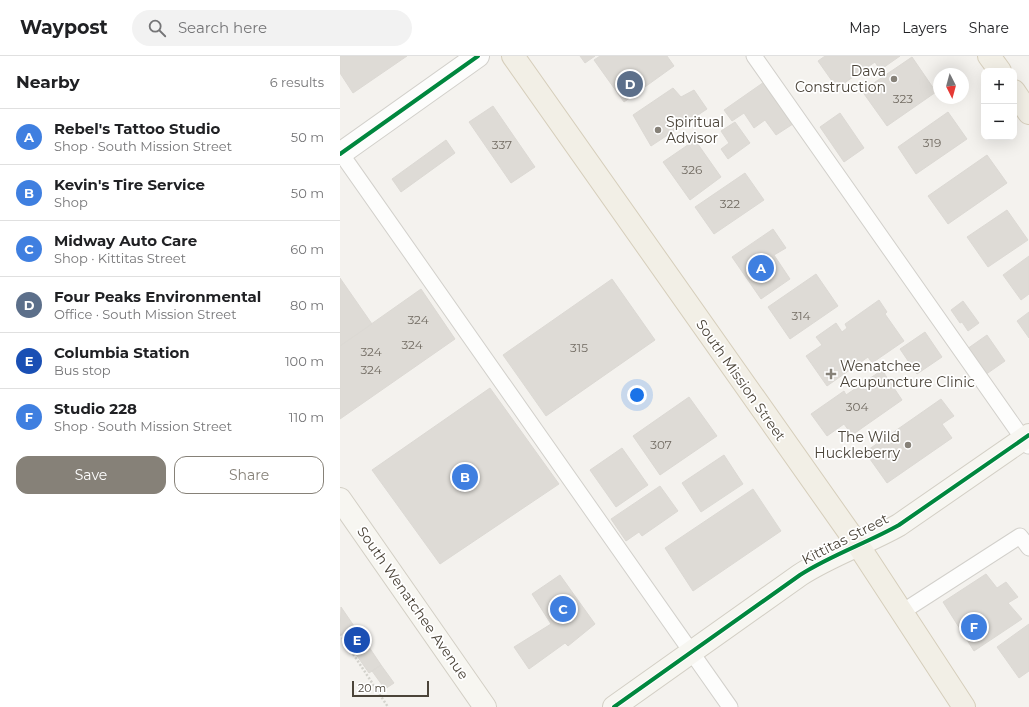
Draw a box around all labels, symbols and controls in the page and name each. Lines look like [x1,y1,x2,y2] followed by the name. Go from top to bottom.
[132,10,412,46] search box
[20,16,108,39] text: Waypost
[146,17,168,39] icon: search
[178,18,267,37] text: Search here
[849,19,880,37] text: Map
[902,19,947,37] text: Layers
[969,19,1009,37] text: Share
[795,62,886,96] place label: Dava Construction
[933,68,969,104] north arrow
[981,68,1017,140] map controls
[981,68,1017,104] button: +
[617,69,643,99] pin: D
[16,72,80,92] text: Nearby
[270,74,324,90] text: 6 results
[889,74,899,84] marker: Dava Construction
[893,91,913,106] house number: 323
[981,104,1017,140] button: −
[666,113,724,147] place label: Spiritual Advisor
[54,119,220,138] text: Rebel's Tattoo Studio
[653,125,663,135] marker: Spiritual Advisor
[24,129,34,145] text: A
[291,129,324,145] text: 50 m
[923,135,941,150] house number: 319
[492,137,512,152] house number: 337
[54,138,232,154] text: Shop · South Mission Street
[682,162,702,177] house number: 326
[54,175,205,194] text: Kevin's Tire Service
[24,185,34,201] text: B
[291,185,324,201] text: 50 m
[54,194,88,210] text: Shop
[720,196,740,211] house number: 322
[54,231,197,250] text: Midway Auto Care
[24,241,34,257] text: C
[290,241,324,257] text: 60 m
[54,250,186,266] text: Shop · Kittitas Street
[748,253,774,283] pin: A
[54,287,261,306] text: Four Peaks Environmental
[24,297,34,313] text: D
[290,297,324,313] text: 80 m
[54,306,236,322] text: Office · South Mission Street
[791,308,811,323] house number: 314
[407,312,429,327] house number: 324
[692,316,790,445] street label: South Mission Street
[401,337,423,352] house number: 324
[570,340,588,355] house number: 315
[54,343,190,362] text: Columbia Station
[360,344,382,359] house number: 324
[25,353,33,369] text: E
[285,353,324,369] text: 100 m
[840,357,975,391] place label: Wenatchee Acupuncture Clinic
[54,362,111,378] text: Bus stop
[360,362,382,377] house number: 324
[825,368,837,380] marker: Wenatchee Acupuncture Clinic
[627,385,647,405] your location
[54,399,137,418] text: Studio 228
[846,399,868,414] house number: 304
[25,409,33,425] text: F
[289,409,324,425] text: 110 m
[54,418,232,434] text: Shop · South Mission Street
[814,428,900,462] place label: The Wild Huckleberry
[650,437,672,452] house number: 307
[903,440,913,450] marker: The Wild Huckleberry
[16,456,166,494] button: Save
[174,456,324,494] button: Share
[452,462,478,492] pin: B
[799,509,892,569] street label: Kittitas Street
[353,523,473,683] street label: South Wenatchee Avenue
[550,594,576,624] pin: C
[961,612,987,642] pin: F
[344,625,370,655] pin: E
[352,679,429,698] scale bar
[358,681,386,695] text: 20 m

